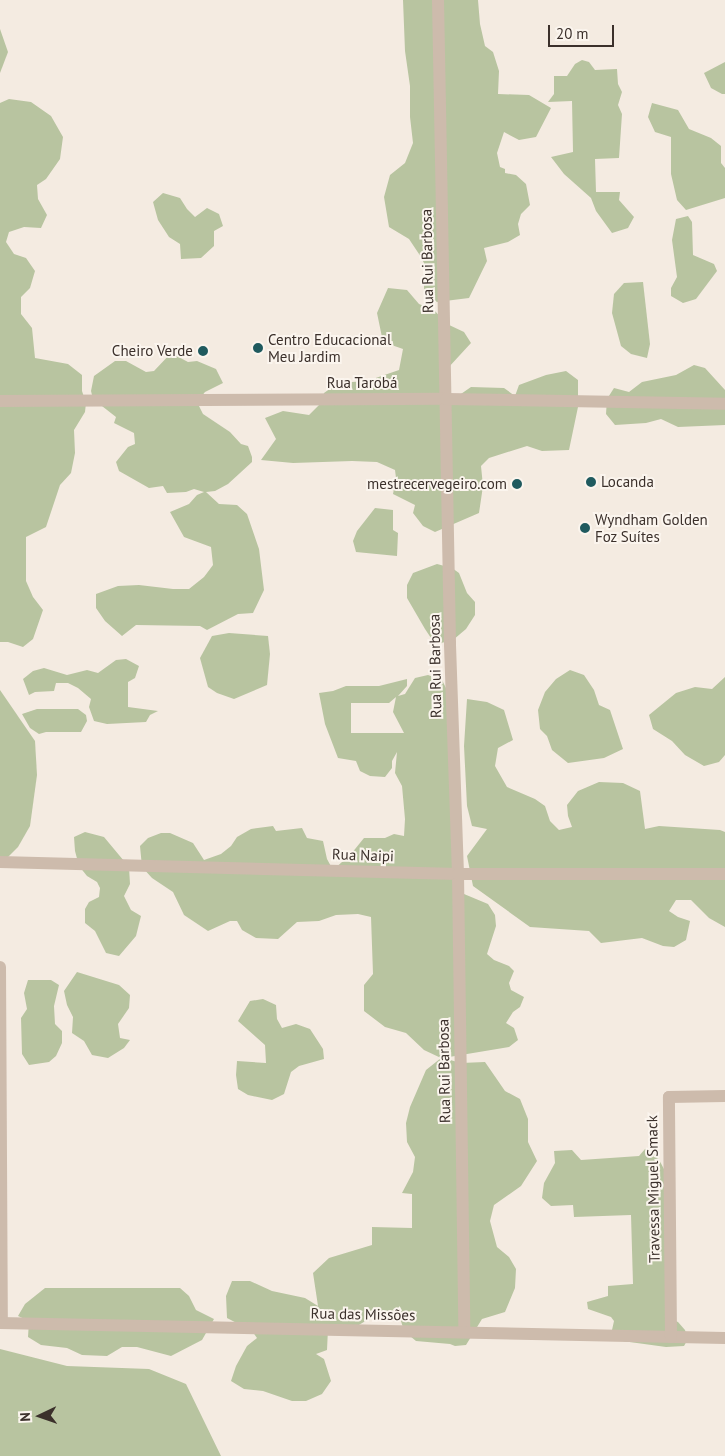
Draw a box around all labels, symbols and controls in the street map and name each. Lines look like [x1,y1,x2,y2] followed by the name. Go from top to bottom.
[550,15,616,47] scale bar
[556,24,589,43] text: 20 m
[417,209,437,313] street label: Rua Rui Barbosa
[268,330,391,365] place label: Centro Educacional Meu Jardim
[111,342,193,360] place label: Cheiro Verde
[252,342,264,354] marker: Centro Educacional Meu Jardim
[197,345,209,357] marker: Cheiro Verde
[326,374,398,392] street label: Rua Tarobá
[601,473,654,491] place label: Locanda
[367,475,507,493] place label: mestrecervegeiro.com
[585,476,597,488] marker: Locanda
[511,478,523,490] marker: mestrecervegeiro.com
[595,510,708,545] place label: Wyndham Golden Foz Suítes
[579,522,591,534] marker: Wyndham Golden Foz Suítes
[425,614,445,718] street label: Rua Rui Barbosa
[332,845,394,865] street label: Rua Naipi
[434,1019,454,1123] street label: Rua Rui Barbosa
[643,1115,663,1263] street label: Travessa Miguel Smack
[311,1304,415,1324] street label: Rua das Missões
[15,1391,65,1441] north arrow
[16,1412,34,1422] text: N

